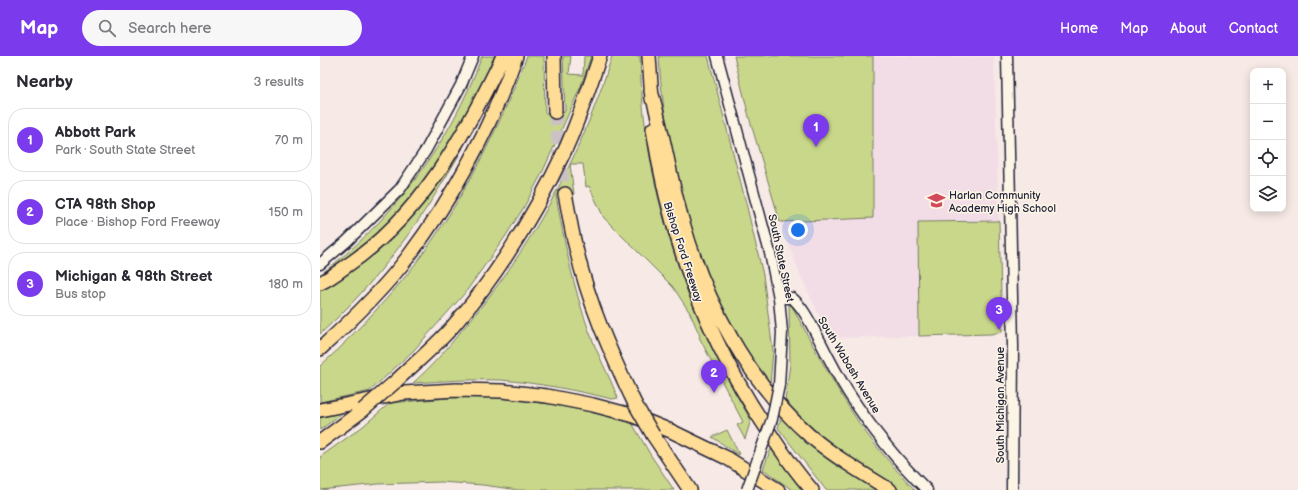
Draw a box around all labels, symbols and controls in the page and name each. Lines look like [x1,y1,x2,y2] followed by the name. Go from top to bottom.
[82,10,362,46] search box
[20,17,58,40] text: Map
[96,17,118,39] icon: search
[128,19,211,38] text: Search here
[1060,20,1098,37] text: Home
[1120,20,1148,37] text: Map
[1170,20,1207,37] text: About
[1229,20,1278,37] text: Contact
[1250,68,1286,212] map controls
[1250,68,1286,104] button: +
[16,72,73,92] text: Nearby
[253,74,304,90] text: 3 results
[1250,104,1286,140] button: −
[803,114,829,147] pin: 1
[55,123,136,142] text: Abbott Park
[27,132,33,148] text: 1
[275,132,303,148] text: 70 m
[1250,140,1286,176] button: locate
[55,142,195,158] text: Park · South State Street
[1250,176,1286,212] button: layers
[949,189,1056,215] place label: Harlan Community Academy High School
[926,191,946,211] school or university icon: Harlan Community Academy High School
[55,195,156,214] text: CTA 98th Shop
[661,200,705,304] street label: Bishop Ford Freeway
[26,204,34,220] text: 2
[269,204,303,220] text: 150 m
[765,213,797,304] street label: South State Street
[55,214,220,230] text: Place · Bishop Ford Freeway
[788,220,808,240] your location
[55,267,212,286] text: Michigan & 98th Street
[26,276,34,292] text: 3
[268,276,303,292] text: 180 m
[55,286,106,302] text: Bus stop
[986,297,1012,330] pin: 3
[815,314,883,416] street label: South Wabash Avenue
[994,346,1007,463] street label: South Michigan Avenue
[701,360,727,393] pin: 2

